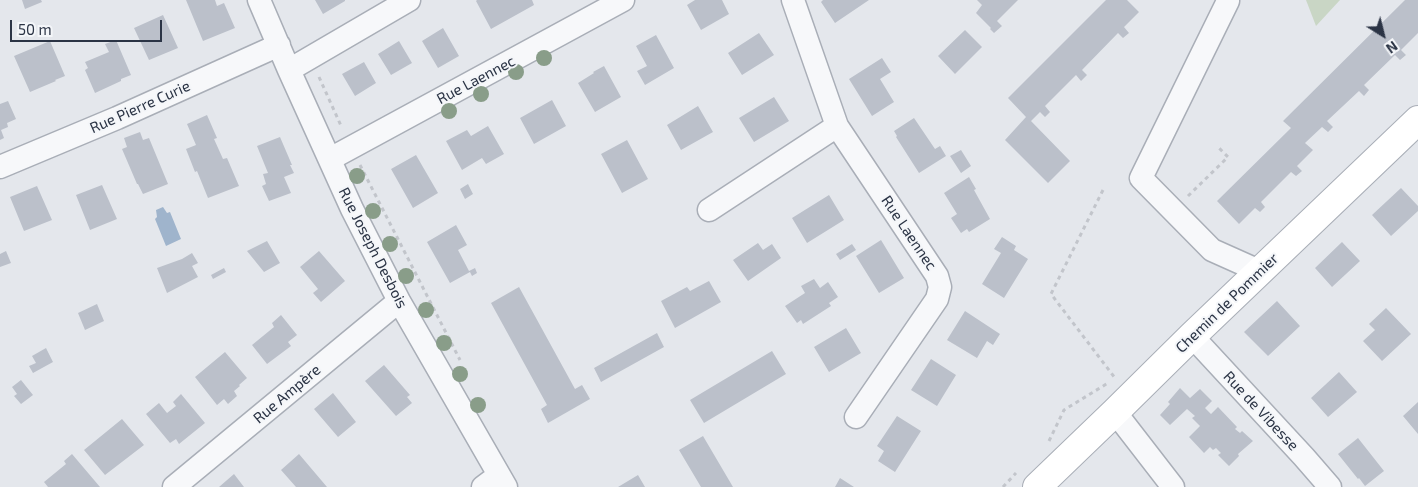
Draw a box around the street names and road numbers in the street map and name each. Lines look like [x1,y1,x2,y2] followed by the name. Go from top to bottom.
[434,52,518,108] street label: Rue Laennec
[87,77,193,137] street label: Rue Pierre Curie
[335,185,411,311] street label: Rue Joseph Desbois
[877,192,941,274] street label: Rue Laennec
[1172,249,1282,357] street label: Chemin de Pommier
[250,361,324,427] street label: Rue Ampère
[1220,368,1302,454] street label: Rue de Vibesse

